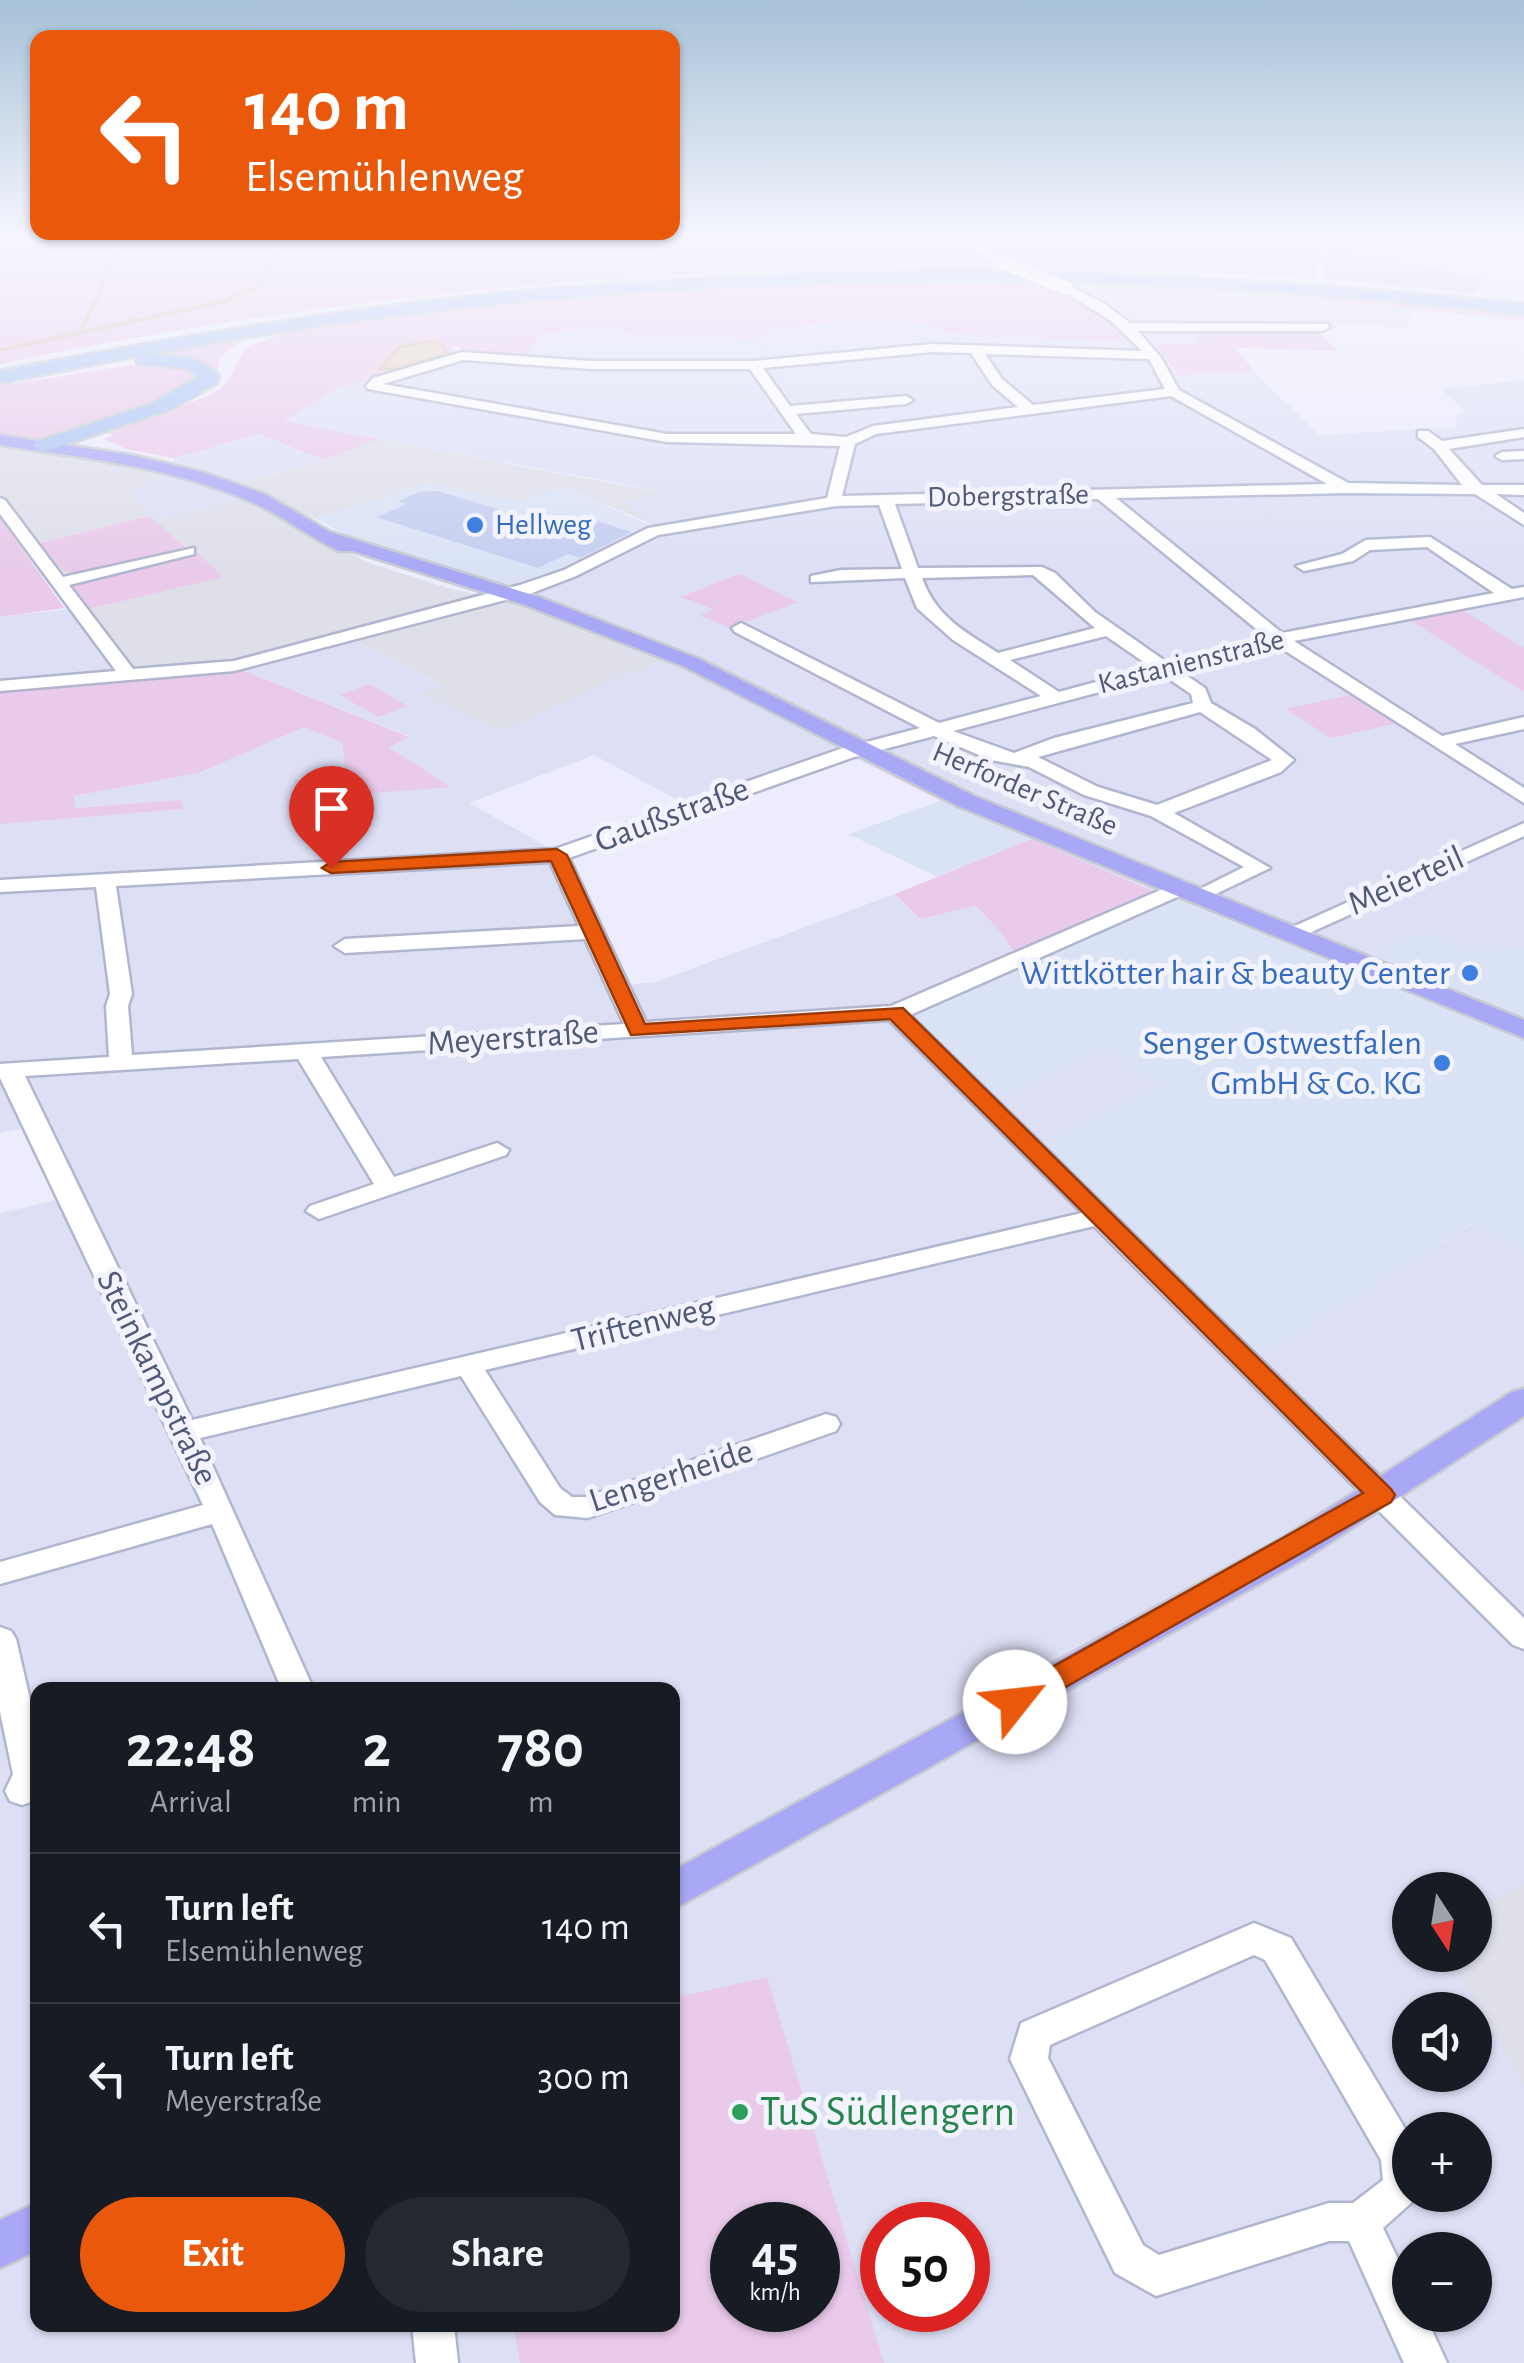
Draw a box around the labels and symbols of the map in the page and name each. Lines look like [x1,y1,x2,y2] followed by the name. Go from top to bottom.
[927,480,1089,512] street label: Dobergstraße
[495,510,592,540] place label: Hellweg
[464,514,486,536] marker: Hellweg
[1095,624,1287,700] street label: Kastanienstraße
[928,737,1122,841] street label: Herforder Straße
[289,766,374,869] pin
[590,771,754,859] street label: Gaußstraße
[1343,840,1469,922] street label: Meierteil
[1020,956,1451,991] place label: Wittkötter hair & beauty Center
[1459,962,1481,984] marker: Wittkötter hair & beauty Center
[426,1015,600,1061] street label: Meyerstraße
[1143,1026,1422,1101] place label: Senger Ostwestfalen GmbH & Co. KG
[1431,1052,1453,1074] marker: Senger Ostwestfalen GmbH & Co. KG
[90,1265,224,1491] street label: Steinkampstraße
[568,1289,718,1359] street label: Triftenweg
[585,1433,757,1519] street label: Lengerheide
[963,1650,1067,1754] position arrow
[1392,1872,1492,1972] north arrow
[760,2091,1015,2133] place label: TuS Südlengern
[729,2101,751,2123] marker: TuS Südlengern
[860,2202,990,2332] speed limit sign: 50

